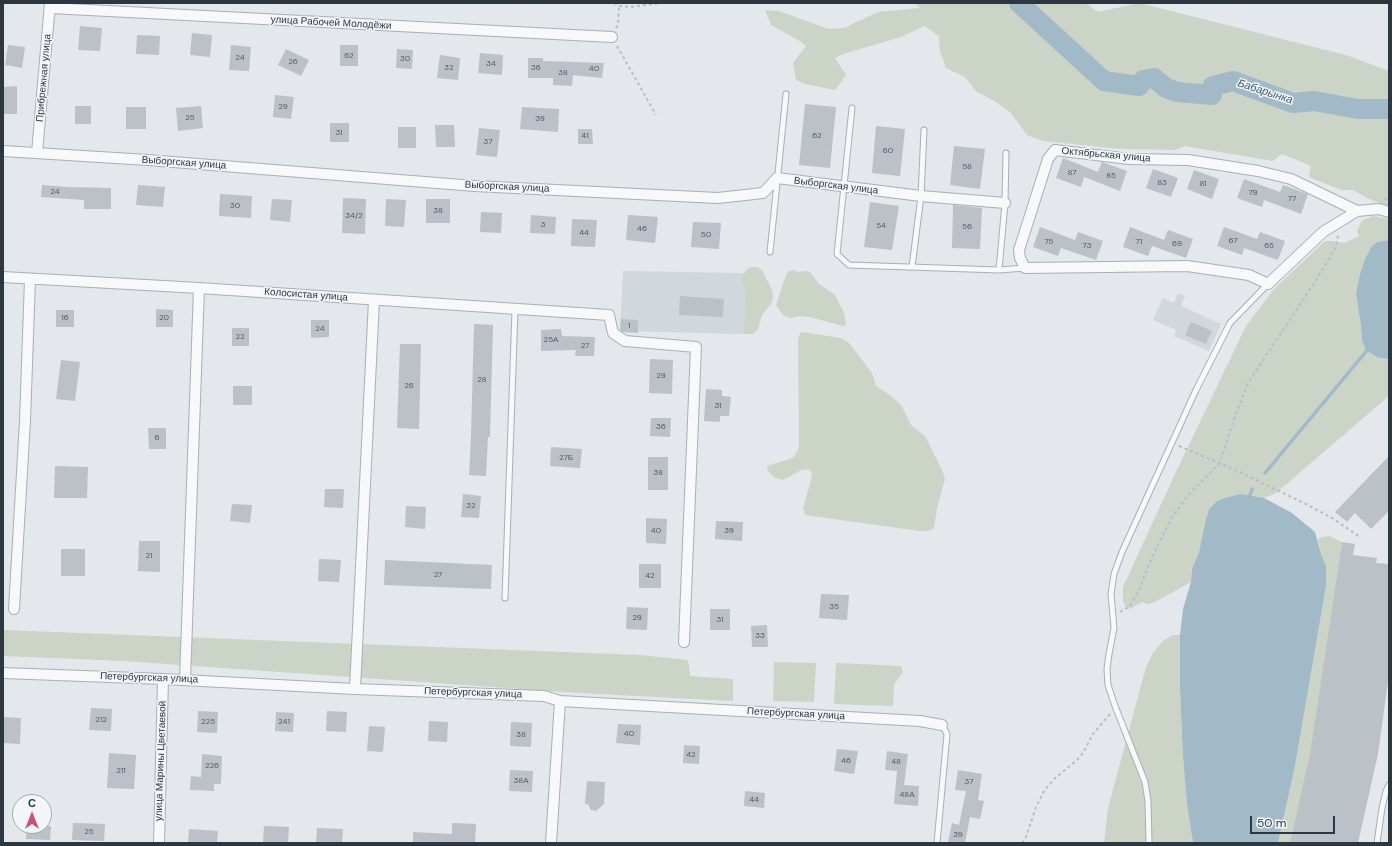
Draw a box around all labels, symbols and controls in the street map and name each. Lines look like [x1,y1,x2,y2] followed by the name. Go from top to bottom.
[270,14,392,32] street label: улица Рабочей Молодёжи
[34,33,54,123] street label: Прибрежная улица
[344,51,354,61] house number: 62
[235,53,245,63] house number: 24
[400,54,410,64] house number: 30
[288,57,298,67] house number: 26
[486,59,496,69] house number: 34
[444,63,454,73] house number: 32
[531,63,541,73] house number: 36
[589,64,599,74] house number: 40
[558,68,568,78] house number: 38
[1236,77,1294,107] water label: Бабарынка
[278,102,288,112] house number: 29
[185,113,195,123] house number: 25
[535,114,545,124] house number: 39
[335,128,343,138] house number: 31
[581,131,589,141] house number: 41
[812,131,822,141] house number: 62
[484,137,492,147] house number: 37
[1061,145,1151,165] street label: Октябрьская улица
[883,146,893,156] house number: 60
[141,154,227,172] street label: Выборгская улица
[962,162,972,172] house number: 58
[1068,168,1076,178] house number: 87
[1106,171,1116,181] house number: 85
[793,175,879,197] street label: Выборгская улица
[1157,178,1167,188] house number: 83
[464,179,550,195] street label: Выборгская улица
[1199,179,1207,189] house number: 81
[50,187,60,197] house number: 24
[1248,188,1258,198] house number: 79
[1288,194,1296,204] house number: 77
[230,201,240,211] house number: 30
[433,206,443,216] house number: 38
[345,211,363,221] house number: 34/2
[541,220,545,230] house number: 3
[876,221,886,231] house number: 54
[962,222,972,232] house number: 56
[637,224,647,234] house number: 46
[579,228,589,238] house number: 44
[701,230,711,240] house number: 50
[1228,236,1238,246] house number: 67
[1045,237,1053,247] house number: 75
[1136,237,1142,247] house number: 71
[1172,239,1182,249] house number: 69
[1083,241,1091,251] house number: 73
[1264,241,1274,251] house number: 65
[264,286,348,304] street label: Колосистая улица
[61,313,69,323] house number: 16
[159,313,169,323] house number: 20
[628,321,630,331] house number: 1
[315,324,325,334] house number: 24
[235,332,245,342] house number: 22
[544,335,558,345] house number: 25А
[581,341,589,351] house number: 27
[656,371,666,381] house number: 29
[477,375,487,385] house number: 28
[404,381,414,391] house number: 26
[714,401,722,411] house number: 31
[656,422,666,432] house number: 36
[154,433,160,443] house number: 6
[559,453,573,463] house number: 27Б
[653,468,663,478] house number: 38
[466,501,476,511] house number: 32
[651,526,661,536] house number: 40
[724,526,734,536] house number: 39
[145,551,153,561] house number: 21
[434,570,442,580] house number: 27
[645,571,655,581] house number: 42
[829,602,839,612] house number: 35
[632,613,642,623] house number: 29
[716,615,724,625] house number: 31
[755,631,765,641] house number: 33
[100,670,198,686] street label: Петербургская улица
[424,685,522,701] street label: Петербургская улица
[153,701,169,821] street label: улица Марины Цветаевой
[747,705,845,723] street label: Петербургская улица
[95,715,107,725] house number: 212
[201,717,215,727] house number: 225
[278,717,290,727] house number: 241
[624,729,634,739] house number: 40
[516,730,526,740] house number: 38
[686,750,696,760] house number: 42
[841,756,851,766] house number: 46
[891,757,901,767] house number: 48
[205,761,219,771] house number: 226
[116,766,126,776] house number: 211
[514,776,528,786] house number: 38А
[965,777,973,787] house number: 37
[899,790,915,800] house number: 48А
[12,794,52,834] north arrow
[749,795,759,805] house number: 44
[28,796,36,810] text: С
[1252,808,1337,834] scale bar
[1257,815,1286,831] text: 50 m
[84,827,94,837] house number: 25
[953,830,963,840] house number: 39

